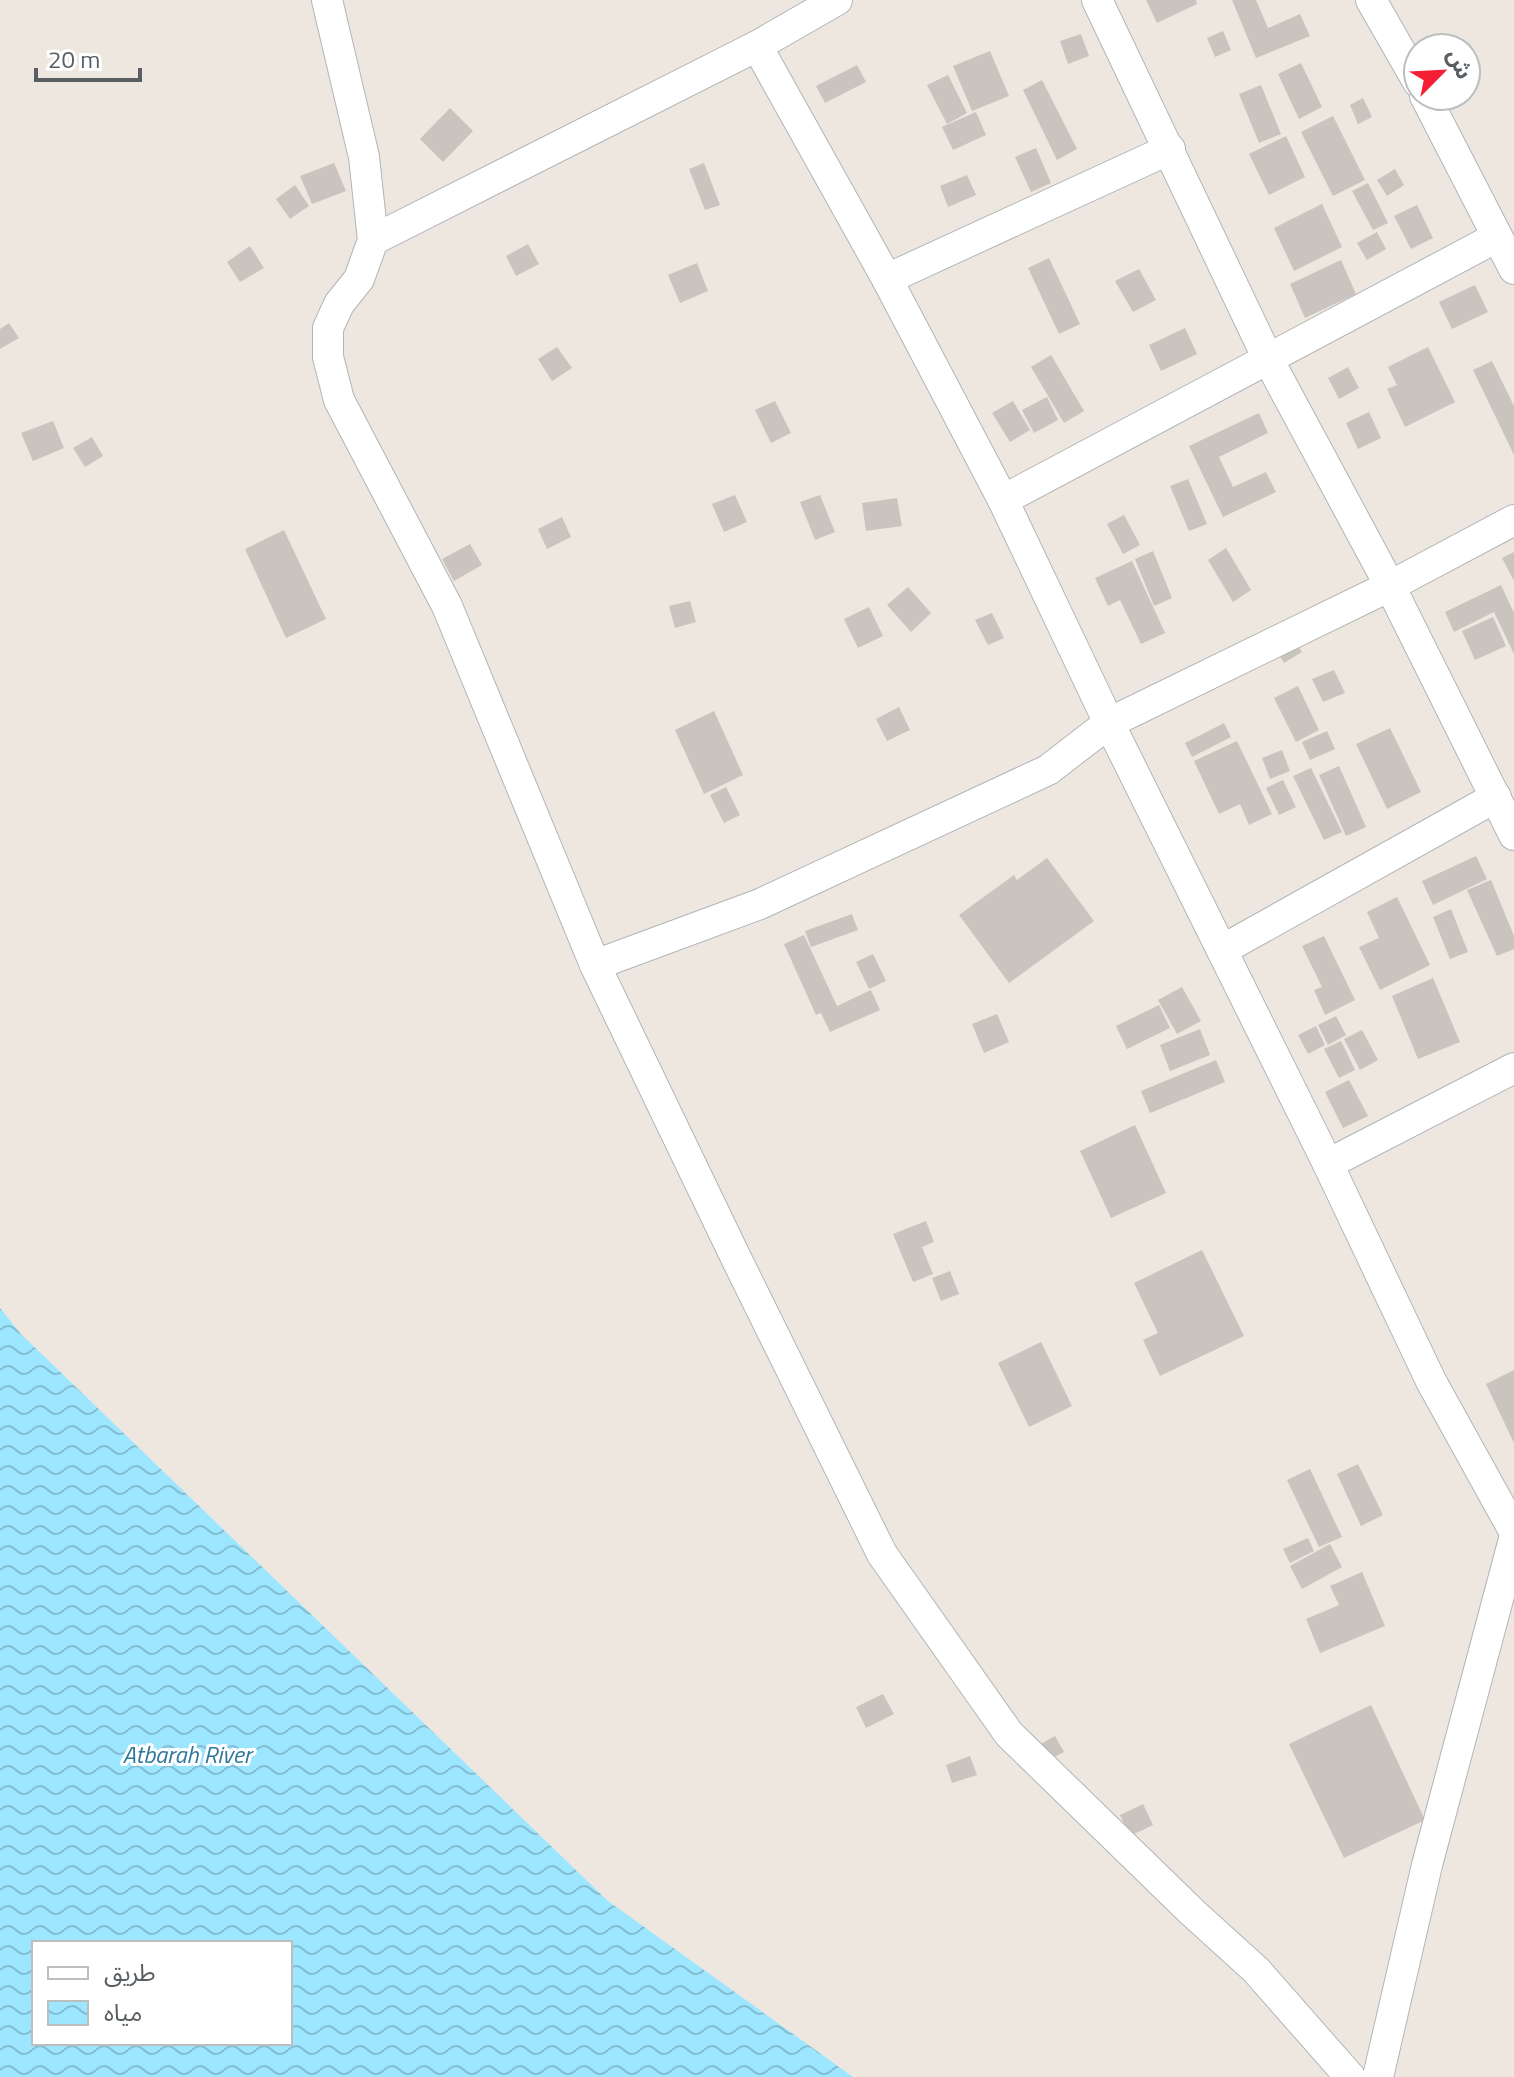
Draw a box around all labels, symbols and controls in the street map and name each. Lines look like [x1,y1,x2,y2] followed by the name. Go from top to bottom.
[36,32,140,82] scale bar
[1402,32,1482,112] north arrow
[48,41,100,77] text: 20 m
[1439,43,1482,85] text: ش
[123,1736,255,1772] water label: Atbarah River
[32,1941,292,2045] legend
[104,1954,156,1990] text: طريق
[104,1994,142,2030] text: مياه

